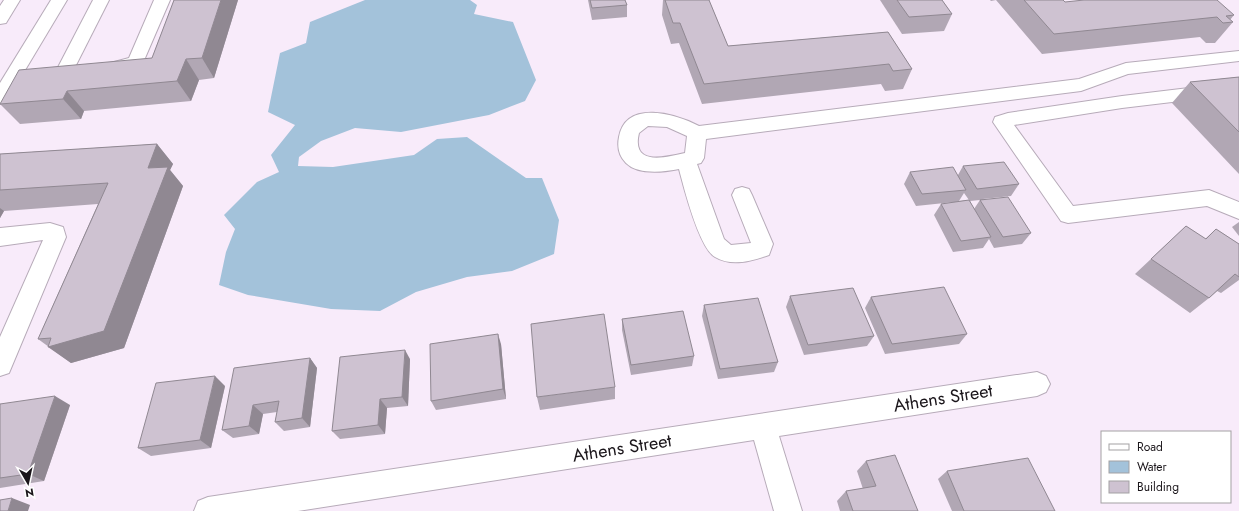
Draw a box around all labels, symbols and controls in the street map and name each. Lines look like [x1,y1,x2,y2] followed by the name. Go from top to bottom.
[892,377,995,419] street label: Athens Street
[571,427,674,469] street label: Athens Street
[1101,431,1231,503] legend
[1137,438,1163,456] text: Road
[1137,458,1168,476] text: Water
[8,463,48,503] north arrow
[1137,478,1179,496] text: Building
[24,484,35,501] text: N

